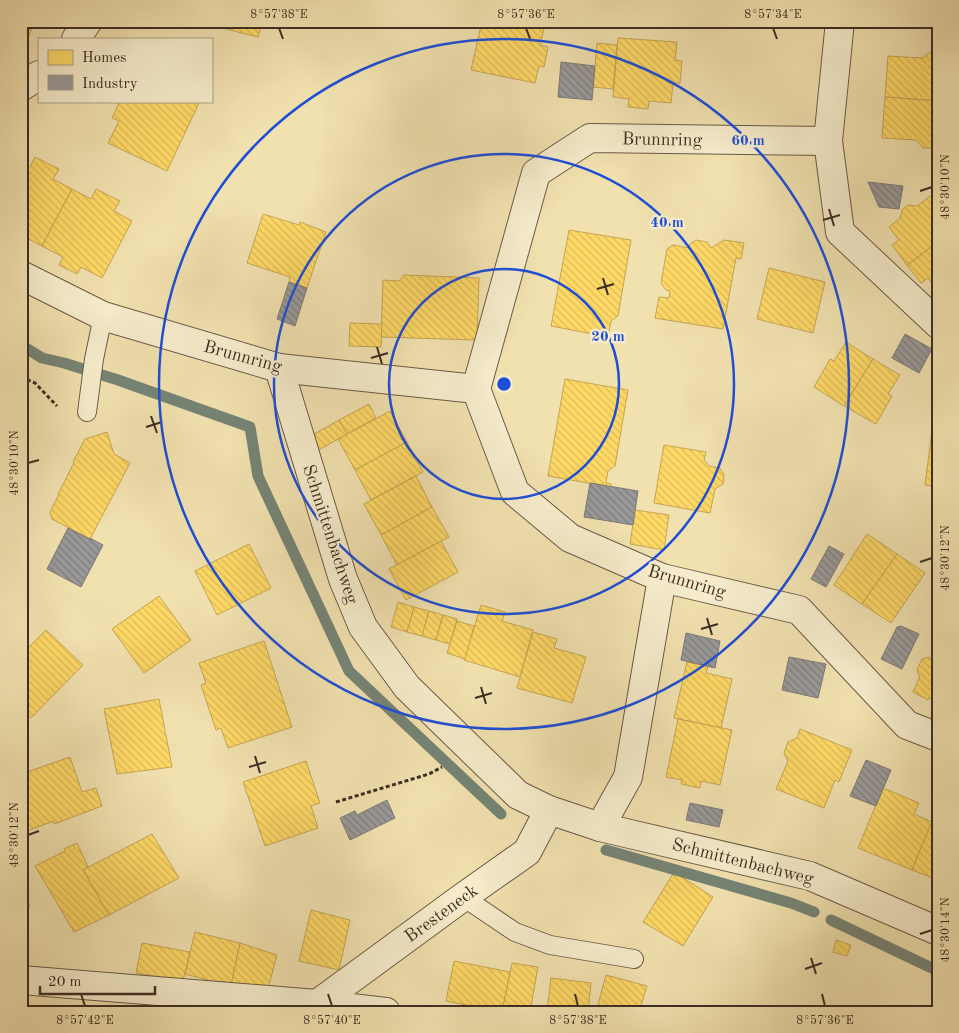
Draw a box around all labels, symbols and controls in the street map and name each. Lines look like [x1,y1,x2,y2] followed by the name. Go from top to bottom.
[250,8,308,21] text: 8°57'38"E
[497,8,555,21] text: 8°57'36"E
[744,8,802,21] text: 8°57'34"E
[38,38,212,102] legend
[82,51,127,66] text: Homes
[82,77,138,92] text: Industry
[622,130,703,150] street label: Brunnring
[731,134,765,149] text: 60 m
[940,154,952,220] text: 48°30'10"N
[650,216,684,231] text: 40 m
[591,330,625,345] text: 20 m
[202,338,284,376] street label: Brunnring
[495,375,513,393] centre of rings
[9,430,21,496] text: 48°30'10"N
[299,462,361,606] street label: Schmittenbachweg
[940,525,952,591] text: 48°30'12"N
[646,562,728,602] street label: Brunnring
[9,802,21,868] text: 48°30'12"N
[670,836,816,888] street label: Schmittenbachweg
[402,881,482,946] street label: Bresteneck
[940,897,952,963] text: 48°30'14"N
[40,963,155,995] scale bar
[48,975,82,990] text: 20 m
[56,1014,114,1027] text: 8°57'42"E
[303,1014,361,1027] text: 8°57'40"E
[549,1014,607,1027] text: 8°57'38"E
[796,1014,854,1027] text: 8°57'36"E

